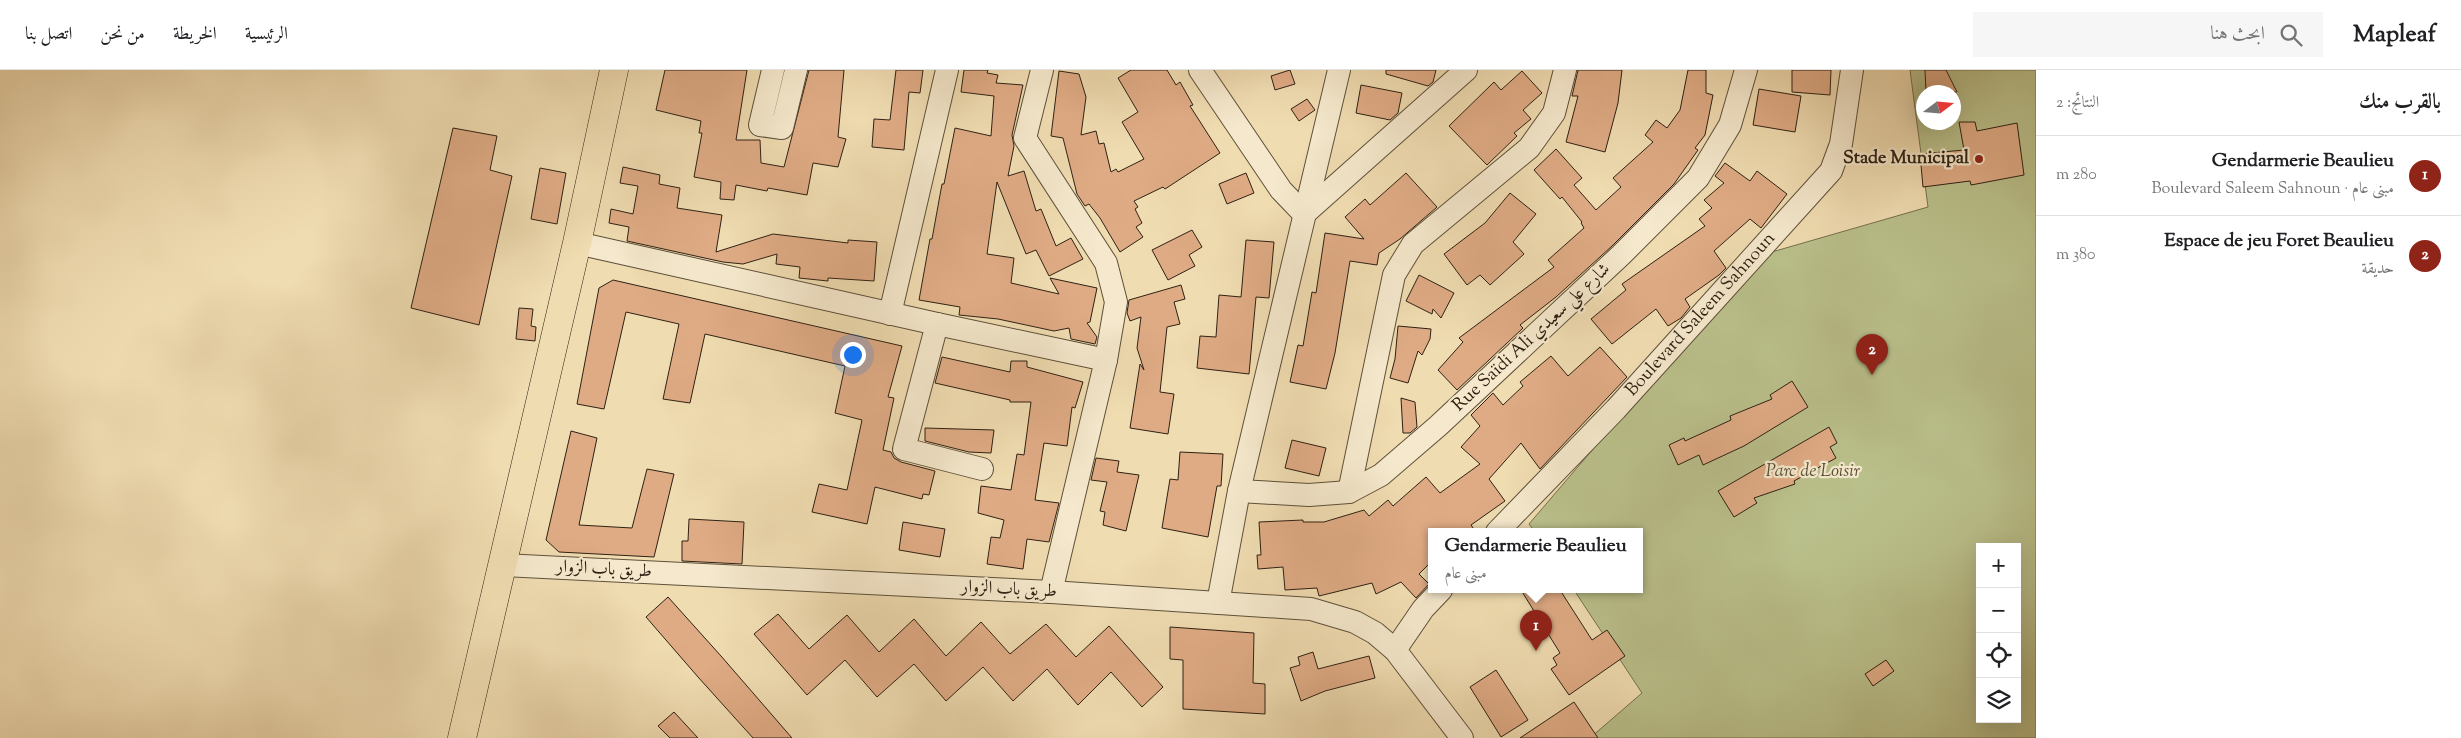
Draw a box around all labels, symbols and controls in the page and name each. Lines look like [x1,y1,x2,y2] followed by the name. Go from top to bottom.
[1973,12,2323,57] search box
[2353,18,2436,52] text: Mapleaf
[2210,21,2265,48] text: ابحث هنا
[2277,21,2305,49] icon: search
[25,22,72,48] text: اتصل بنا
[100,22,145,48] text: من نحن
[173,22,217,48] text: الخريطة
[245,22,288,48] text: الرئيسية
[1916,85,1961,130] north arrow
[2359,88,2441,118] text: بالقرب منك
[2056,92,2099,115] text: النتائج: 2
[1843,146,1970,172] place label: Stade Municipal
[2212,148,2394,175] text: Gendarmerie Beaulieu
[1973,153,1985,165] marker: Stade Municipal
[2056,164,2097,187] text: 280 m
[2422,164,2428,187] text: 1
[2151,178,2394,201] text: مبنى عام · Boulevard Saleem Sahnoun
[1620,227,1782,403] street label: Boulevard Saleem Sahnoun
[2164,228,2394,255] text: Espace de jeu Foret Beaulieu
[2056,244,2096,267] text: 380 m
[2421,244,2429,267] text: 2
[1447,258,1618,420] street label: Rue Saïdi Ali شارع علي سعيدي
[2362,258,2394,281] text: حديقة
[1856,334,1888,375] pin: 2
[840,342,866,368] your location
[1766,459,1861,485] park label: Parc de Loisir
[1428,528,1643,593] popup
[1444,533,1627,560] text: Gendarmerie Beaulieu
[1976,543,2021,723] map controls
[1976,543,2021,588] button: +
[553,554,653,585] street label: طريق باب الزوار
[1444,563,1487,586] text: مبنى عام
[958,574,1058,605] street label: طريق باب الزوار
[1976,588,2021,633] button: −
[1520,610,1552,651] pin: 1
[1976,633,2021,678] button: locate
[1976,678,2021,723] button: layers

